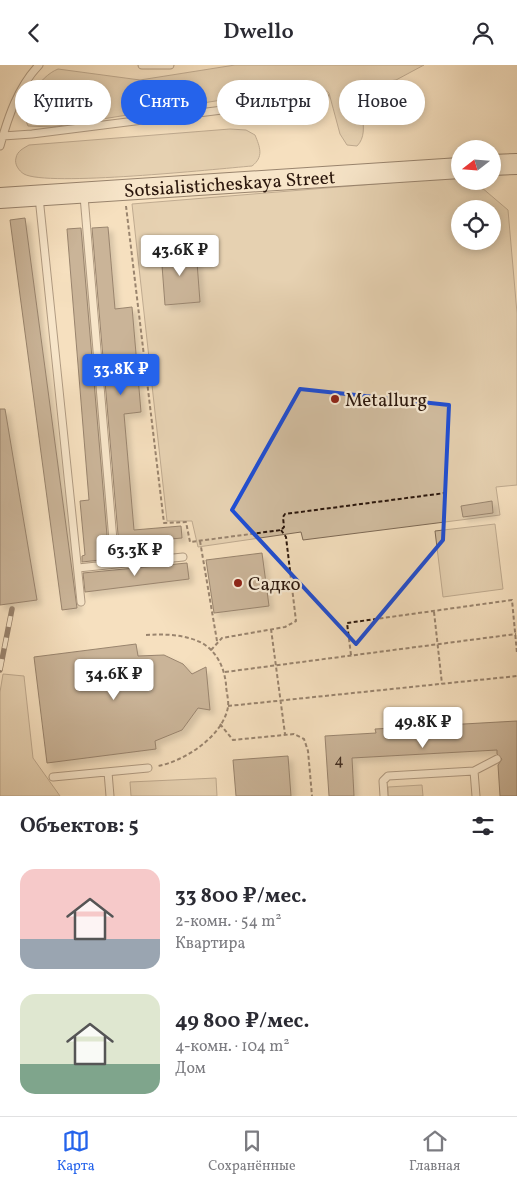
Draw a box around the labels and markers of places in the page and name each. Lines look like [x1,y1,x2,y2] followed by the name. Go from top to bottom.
[134,235,226,277] pin: 43.6K ₽
[75,353,167,396] pin: 33.8K ₽
[345,388,427,414] place label: Metallurg
[329,393,341,405] marker: Metallurg
[89,535,181,577] pin: 63.3K ₽
[248,572,301,598] place label: Садко
[232,577,244,589] marker: Садко
[68,659,160,701] pin: 34.6K ₽
[377,707,469,749] pin: 49.8K ₽

